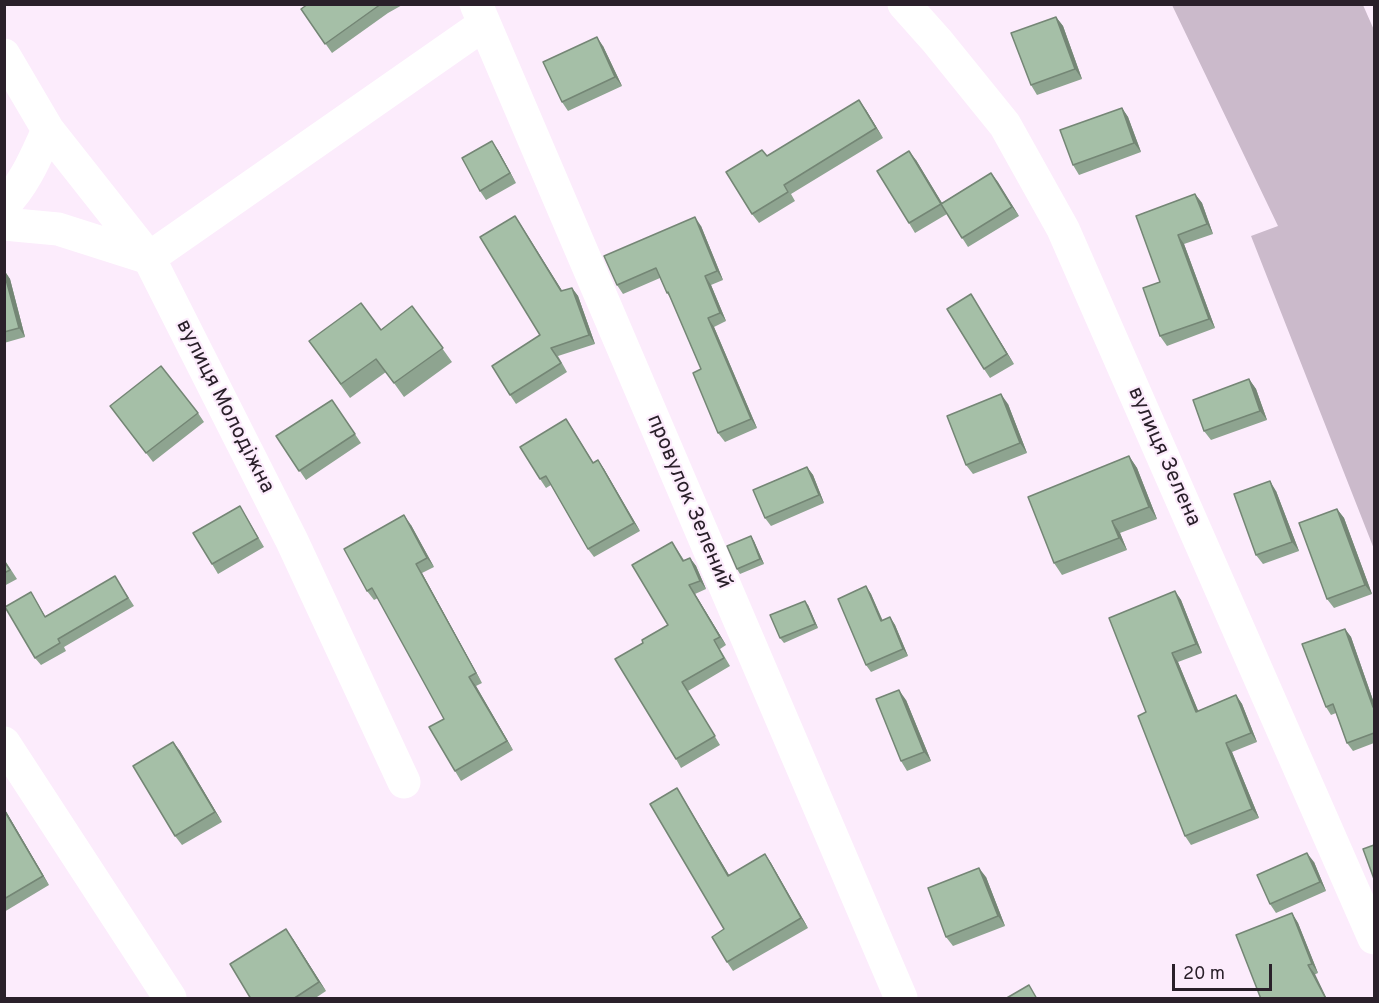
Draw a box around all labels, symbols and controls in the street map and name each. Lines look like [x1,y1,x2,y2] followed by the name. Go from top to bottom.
[169,316,279,498] street label: вулиця Молодіжна
[1121,383,1205,531] street label: вулиця Зелена
[640,411,736,593] street label: провулок Зелений
[1175,952,1276,990] scale bar
[1183,963,1225,986] text: 20 m

